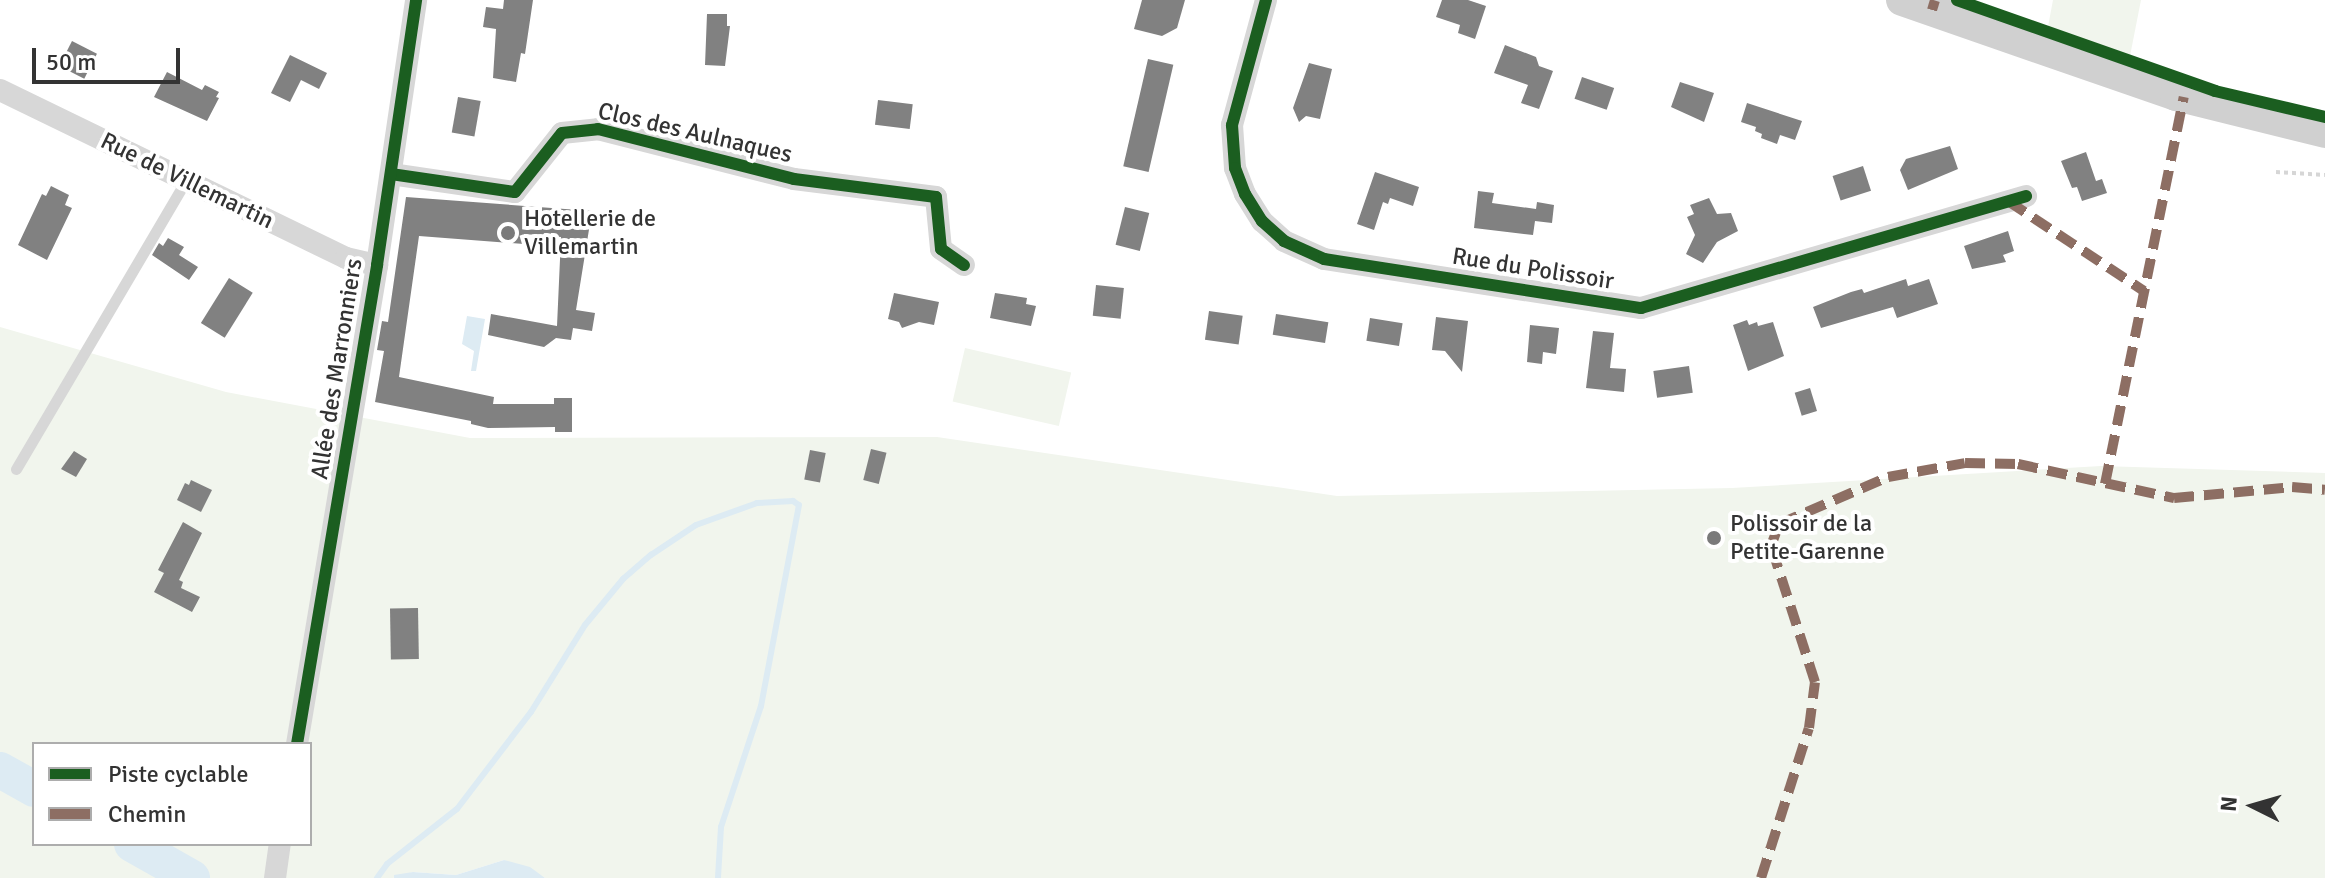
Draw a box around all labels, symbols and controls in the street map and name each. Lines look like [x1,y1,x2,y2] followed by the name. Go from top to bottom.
[36,32,184,82] scale bar
[46,47,96,77] text: 50 m
[595,97,795,169] street label: Clos des Aulnaques
[96,127,278,235] street label: Rue de Villemartin
[524,205,656,261] place label: Hotellerie de Villemartin
[499,224,517,242] marker: Hotellerie de Villemartin
[1450,242,1616,296] street label: Rue du Polissoir
[305,257,369,481] street label: Allée des Marronniers
[1730,510,1885,566] place label: Polissoir de la Petite-Garenne
[1705,529,1723,547] marker: Polissoir de la Petite-Garenne
[32,742,312,846] legend
[108,759,248,789] text: Piste cyclable
[2213,766,2293,846] north arrow
[2214,795,2243,813] text: N
[108,799,186,829] text: Chemin

